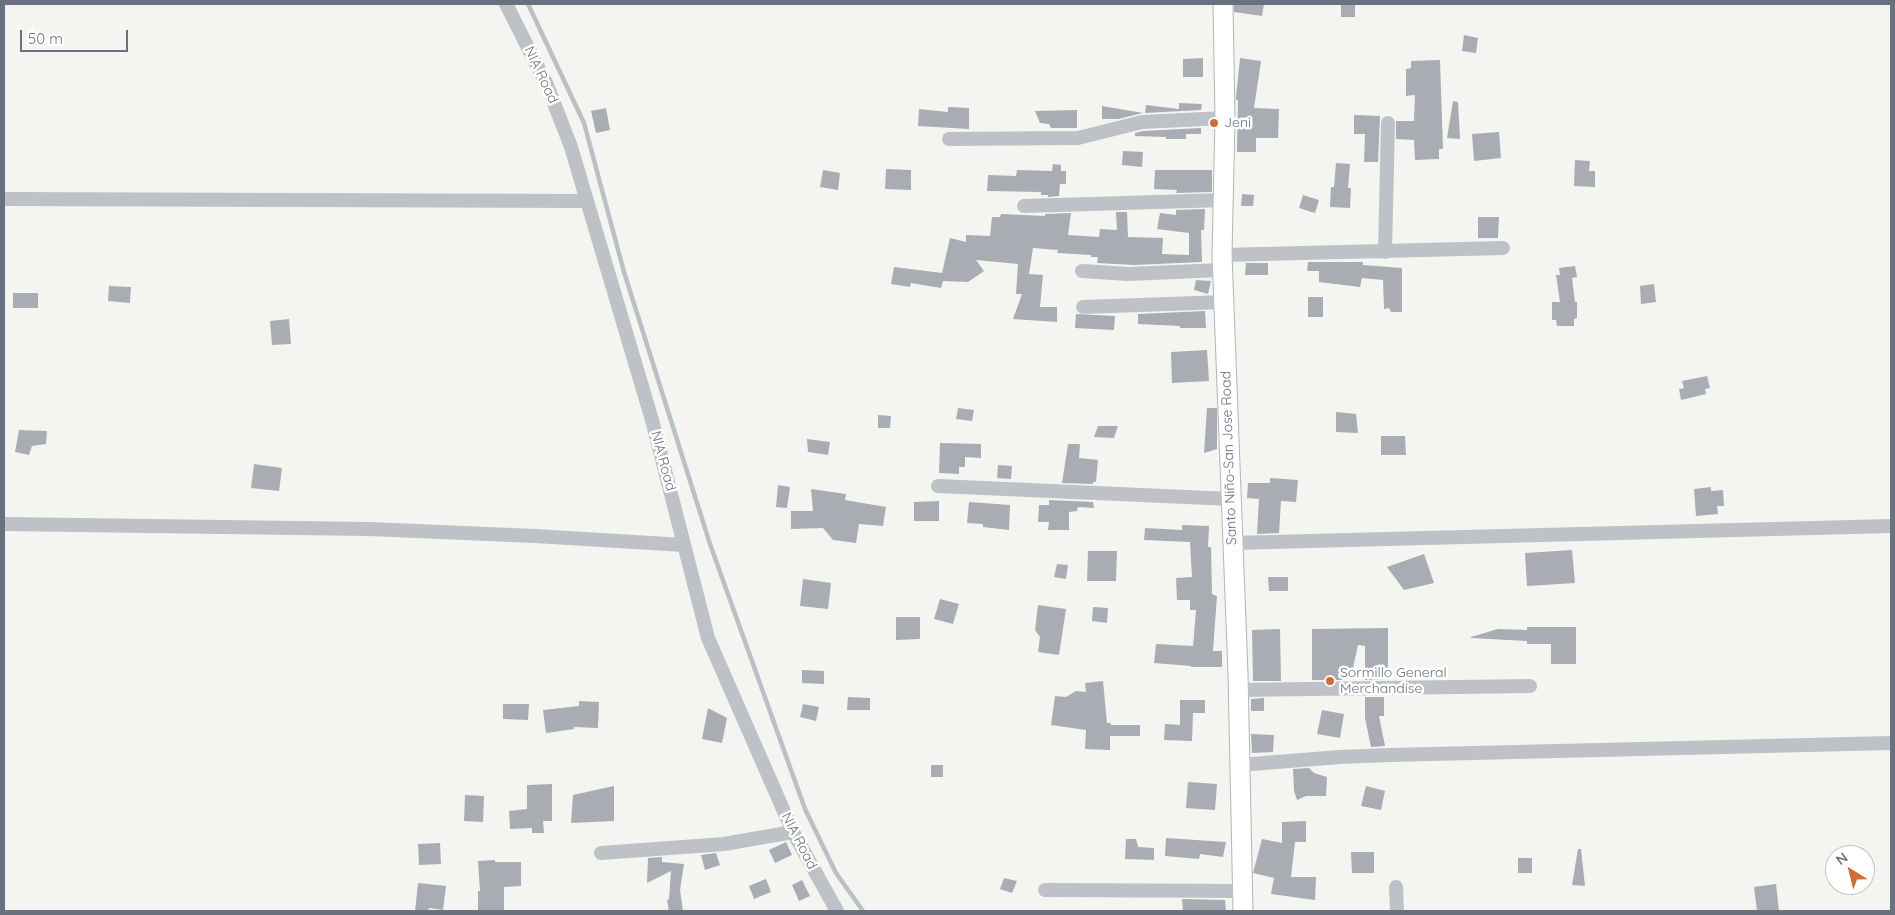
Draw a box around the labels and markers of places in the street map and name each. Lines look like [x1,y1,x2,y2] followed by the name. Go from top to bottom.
[1224,115,1251,131] place label: Jeni
[1208,117,1220,129] marker: Jeni
[1340,665,1447,698] place label: Sormillo General Merchandise
[1324,675,1336,687] marker: Sormillo General Merchandise

